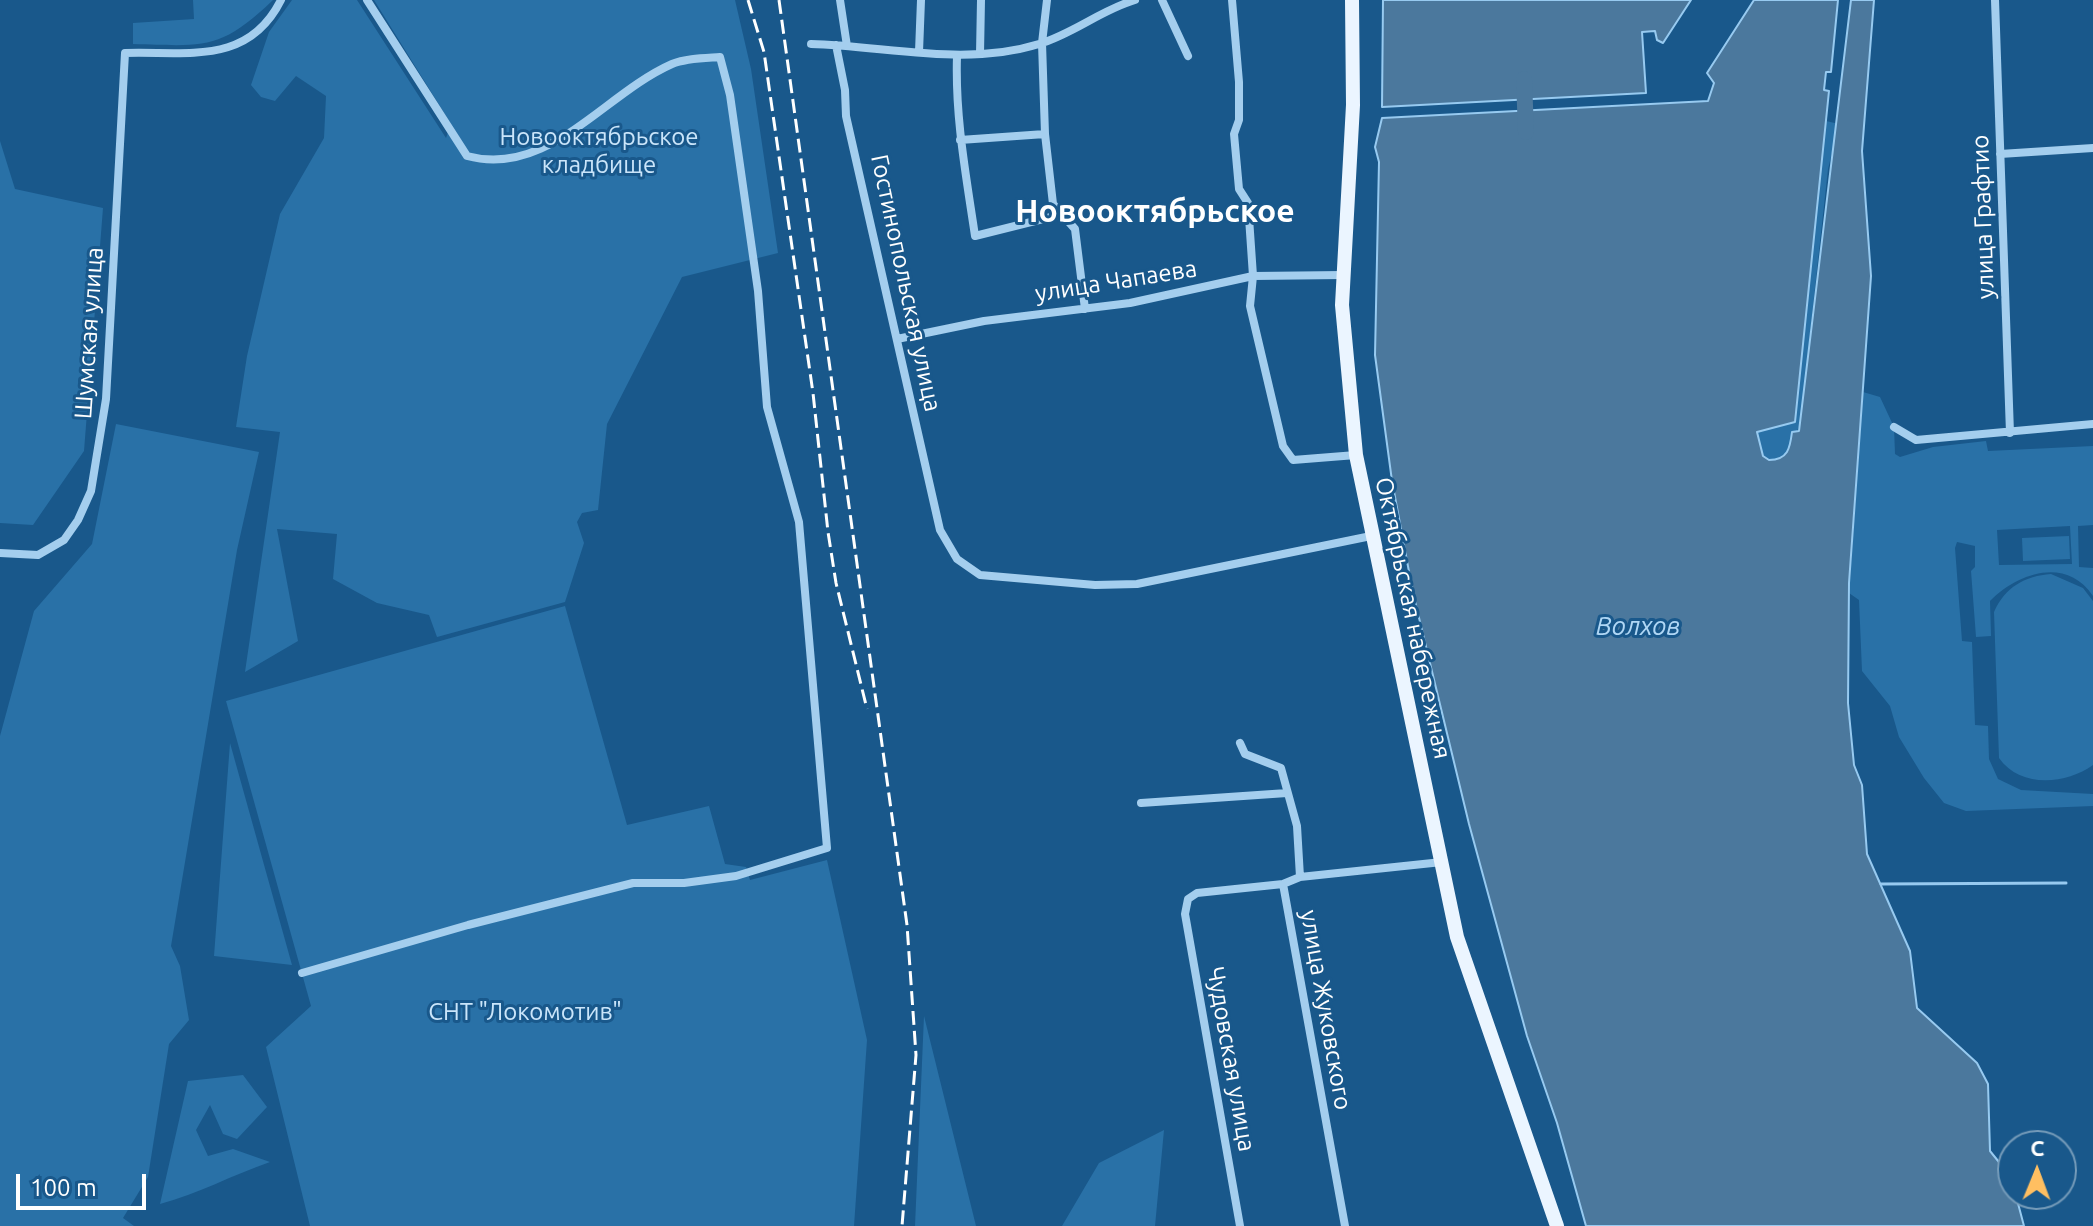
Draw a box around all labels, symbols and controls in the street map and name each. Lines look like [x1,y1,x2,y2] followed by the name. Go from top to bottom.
[500,123,698,179] park label: Новооктябрьское кладбище
[1966,134,2000,300] street label: улица Графтио
[865,152,947,414] street label: Гостинопольская улица
[1015,192,1295,230] district label: Новооктябрьское
[69,246,109,420] street label: Шумская улица
[1033,254,1199,308] street label: улица Чапаева
[1369,474,1457,762] street label: Октябрьская набережная
[1596,610,1680,642] water label: Волхов
[1294,908,1358,1112] street label: улица Жуковского
[1201,964,1261,1154] street label: Чудовская улица
[428,998,622,1026] park label: СНТ "Локомотив"
[1997,1130,2077,1210] north arrow
[2030,1135,2045,1160] text: С
[20,1158,150,1208] scale bar
[30,1174,97,1201] text: 100 m

